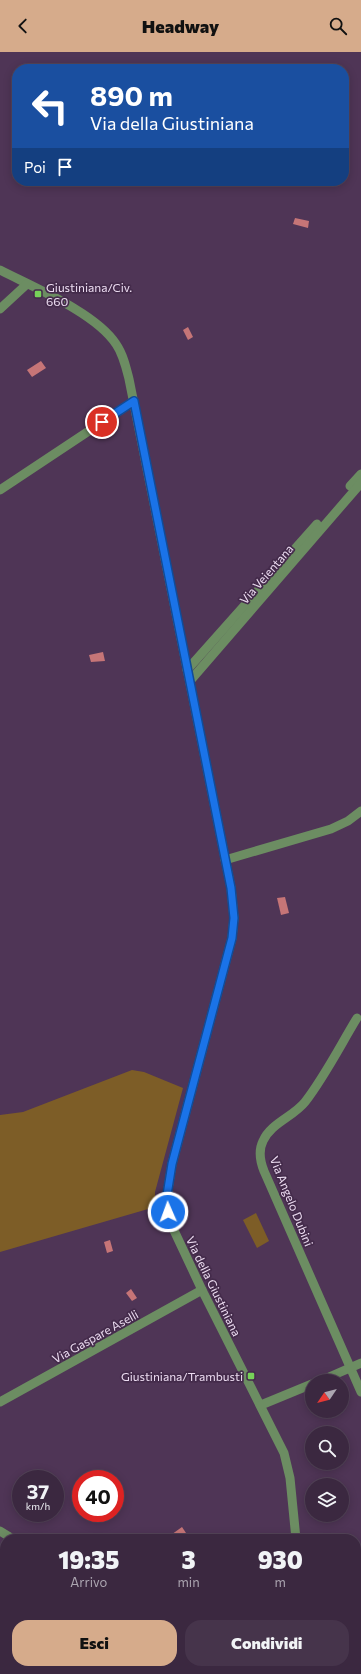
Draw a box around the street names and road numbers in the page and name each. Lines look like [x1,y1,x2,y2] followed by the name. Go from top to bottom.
[236,541,296,607] street label: Via Veientana
[268,1154,316,1248] street label: Via Angelo Dubini
[184,1234,244,1338] street label: Via della Giustiniana
[50,1307,140,1365] street label: Via Gaspare Aselli

